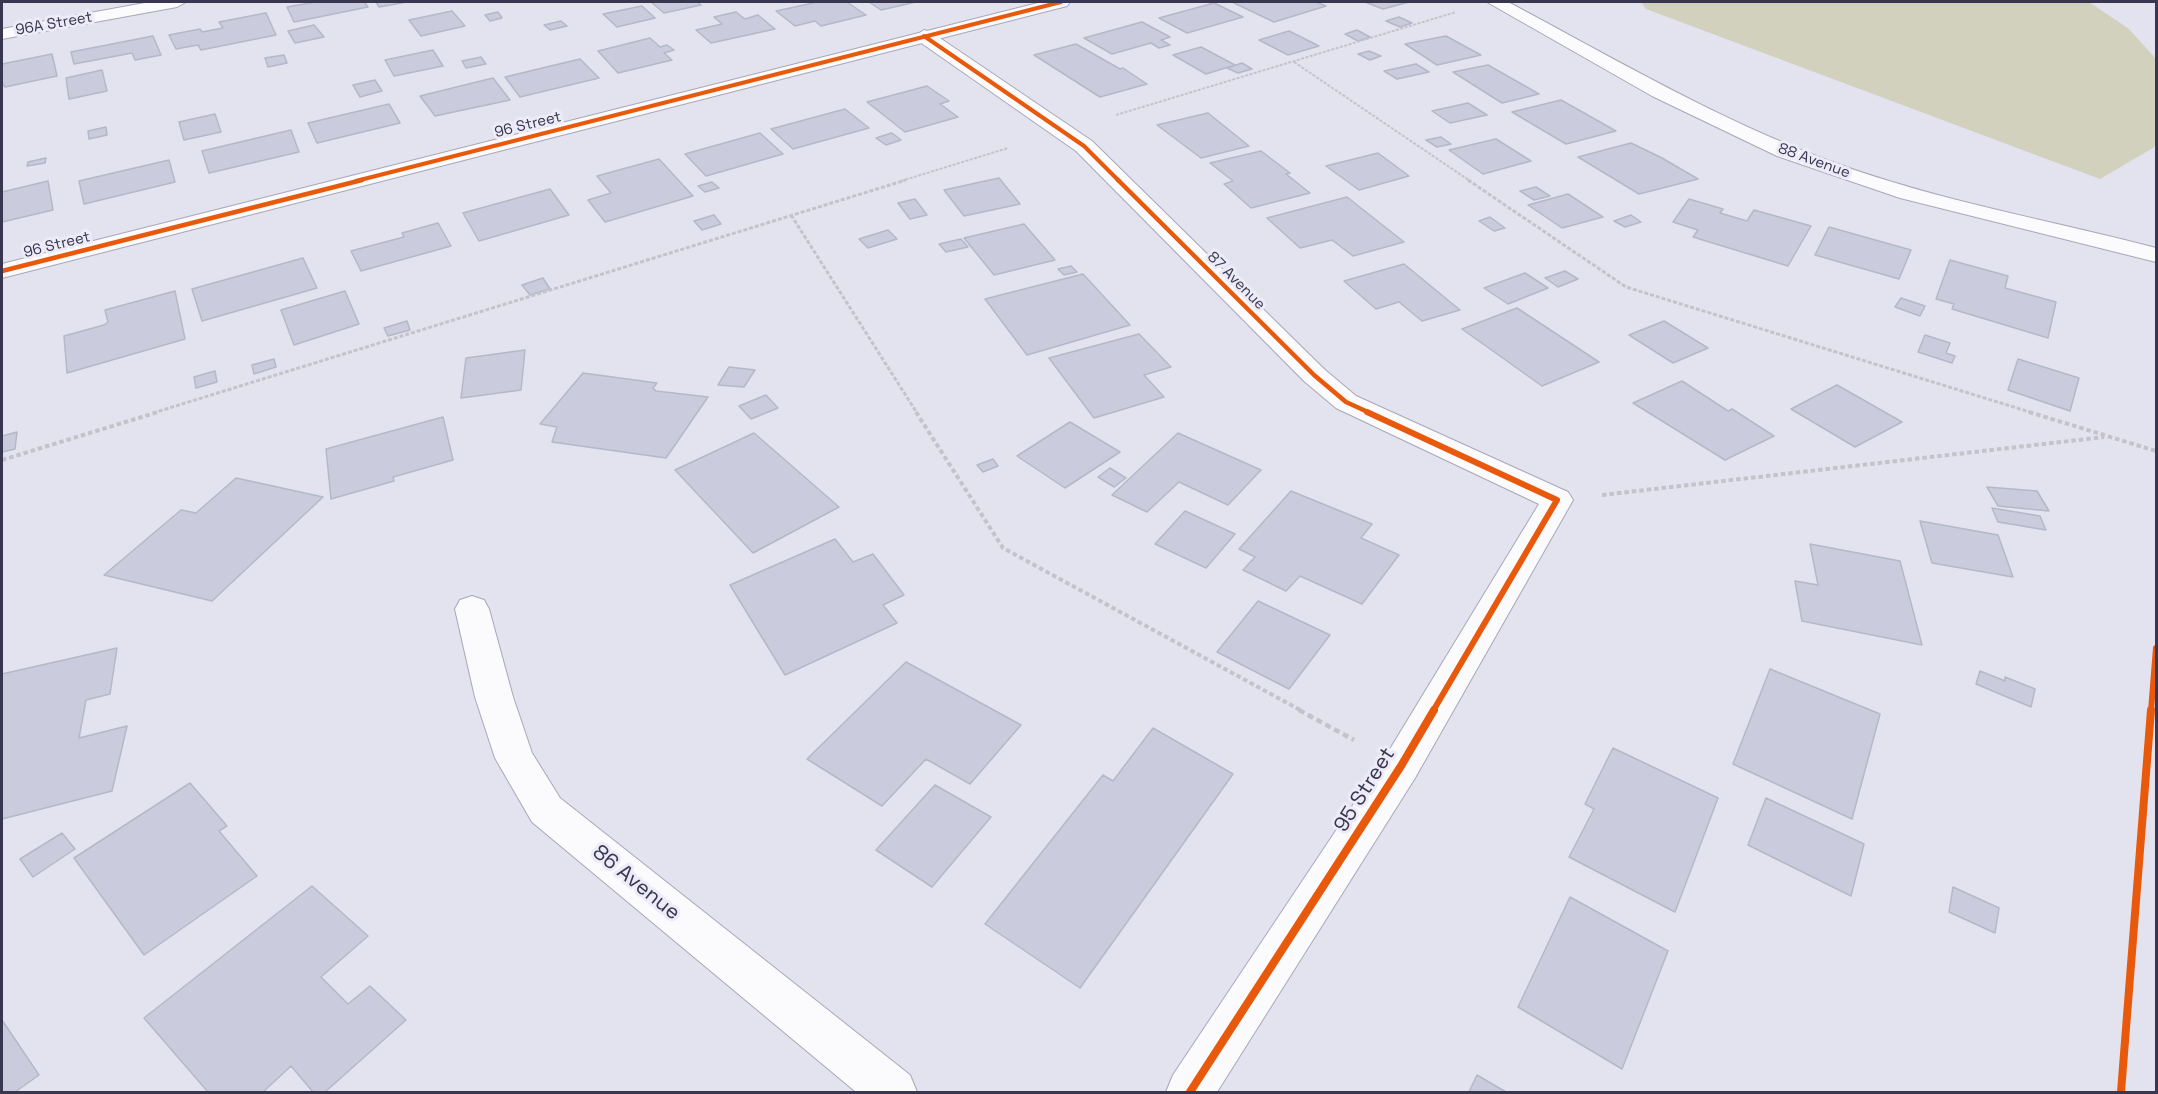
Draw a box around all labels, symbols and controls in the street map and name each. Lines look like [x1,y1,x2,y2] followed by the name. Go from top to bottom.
[14,8,94,40] street label: 96A Street
[493,108,563,142] street label: 96 Street
[1775,140,1853,182] street label: 88 Avenue
[22,228,92,262] street label: 96 Street
[1203,248,1269,314] street label: 87 Avenue
[1329,743,1401,837] street label: 95 Street
[587,840,685,926] street label: 86 Avenue

